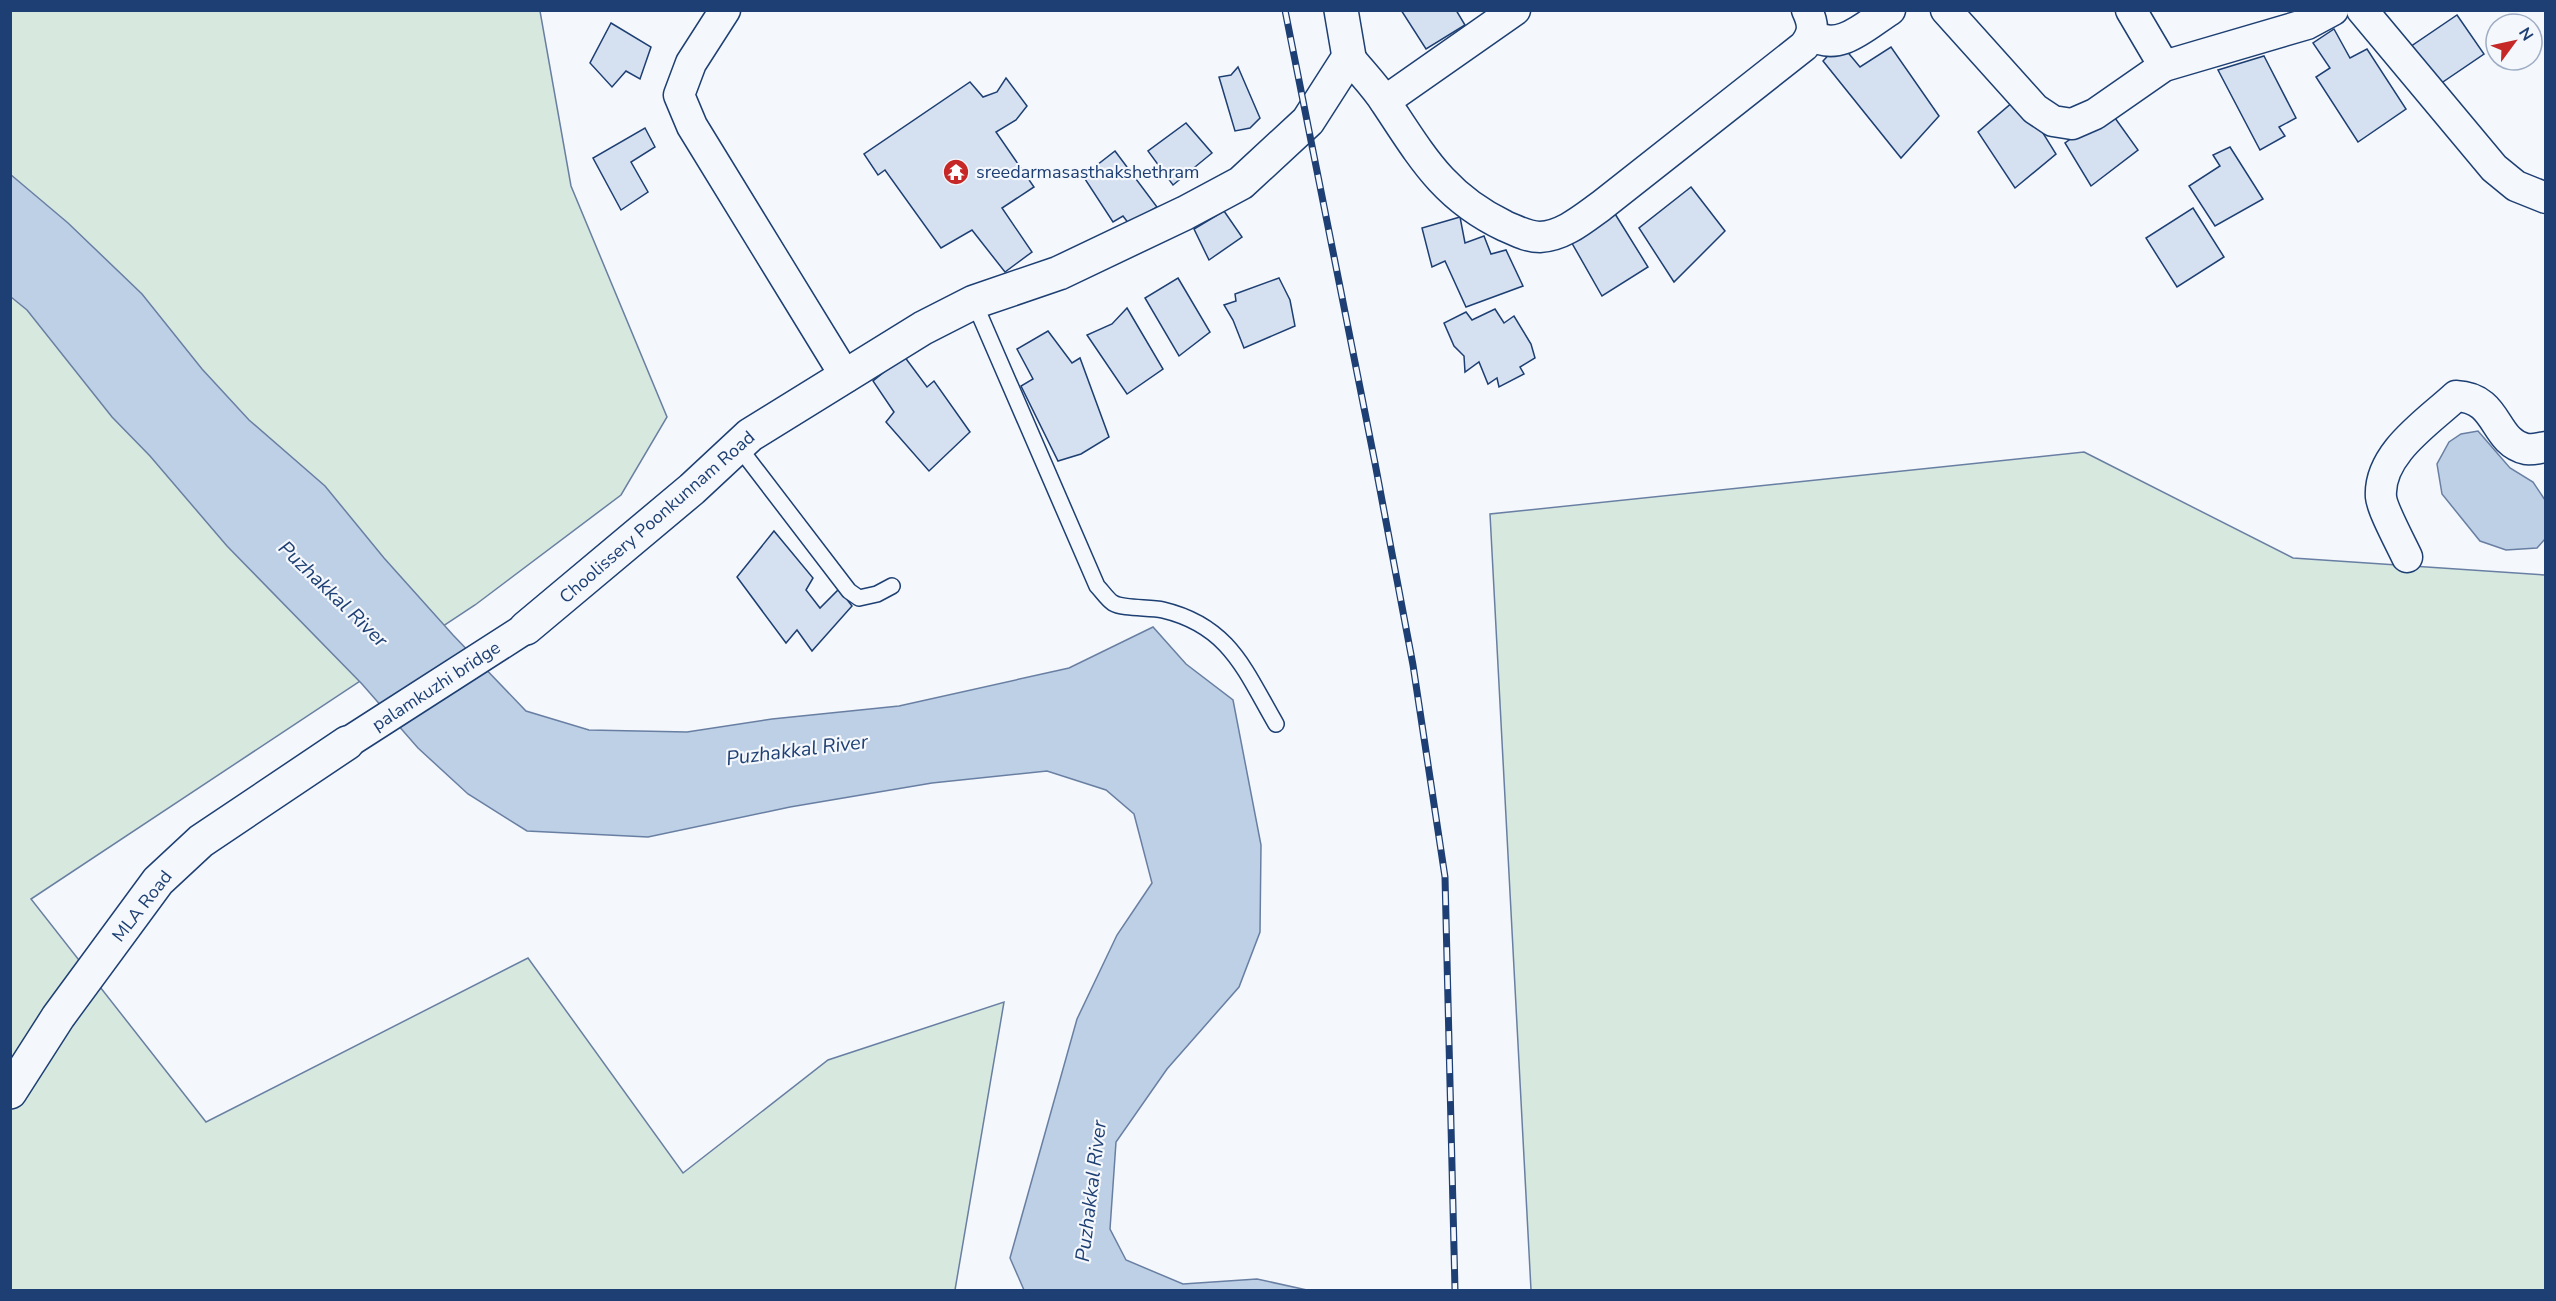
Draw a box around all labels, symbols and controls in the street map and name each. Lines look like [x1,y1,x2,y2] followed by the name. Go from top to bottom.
[2484,12,2544,72] north arrow
[2513,23,2538,45] text: N
[941,157,971,187] temple icon: sreedarmasasthakshethram
[976,160,1200,184] place label: sreedarmasasthakshethram
[554,425,760,609] street label: Choolissery Poonkunnam Road
[272,535,394,654] water label: Puzhakkal River
[367,635,505,737] street label: palamkuzhi bridge
[725,728,870,772] water label: Puzhakkal River
[107,865,177,947] street label: MLA Road
[1069,1118,1113,1263] water label: Puzhakkal River

